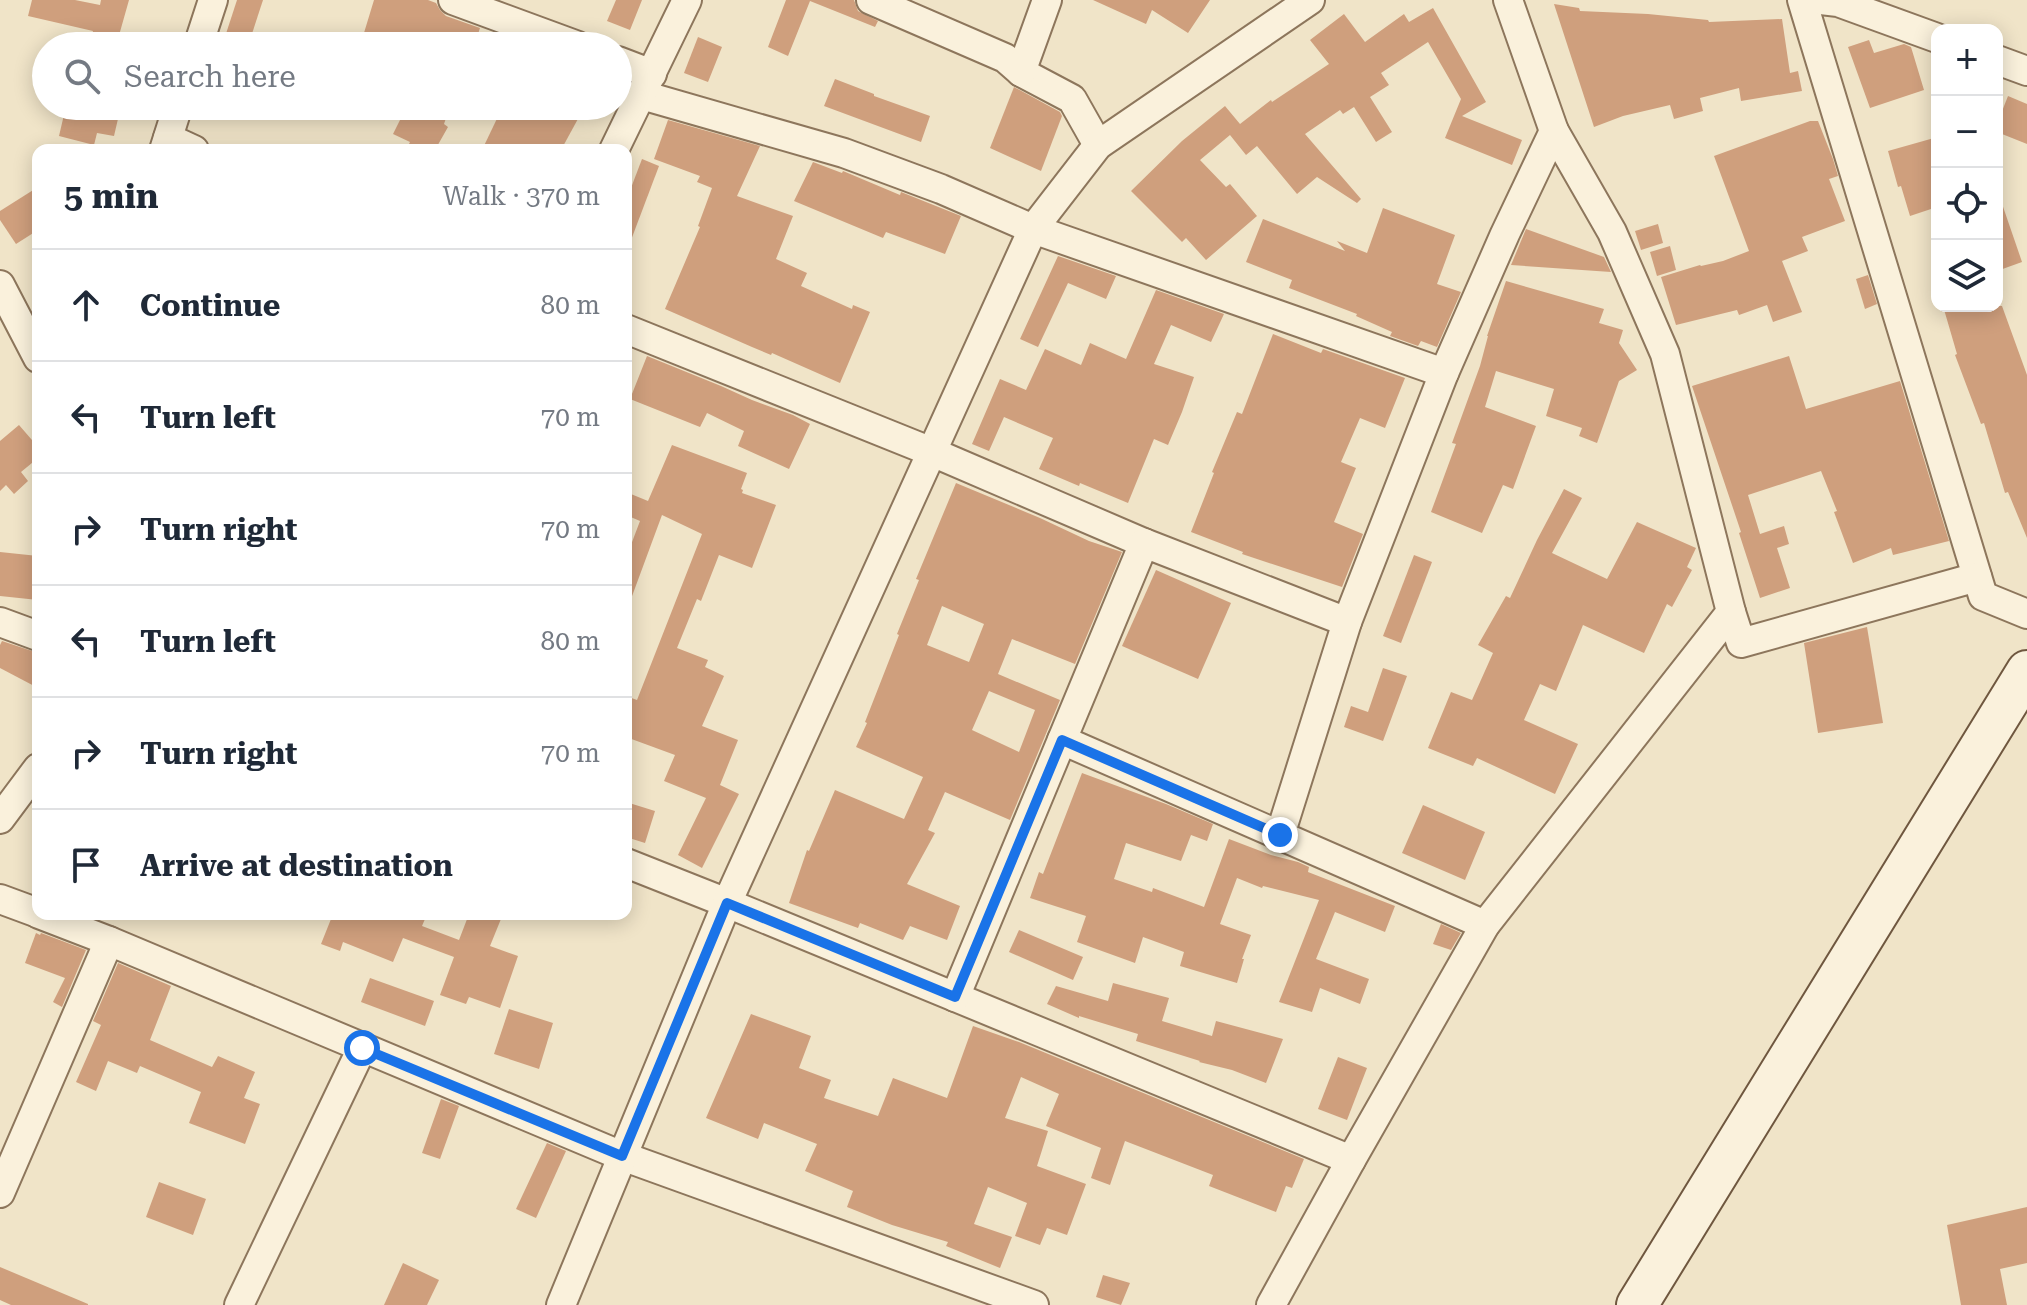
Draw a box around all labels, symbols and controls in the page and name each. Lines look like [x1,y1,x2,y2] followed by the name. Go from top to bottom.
[1931,24,2003,312] map controls
[1931,24,2003,96] button: +
[32,32,632,120] search box
[60,54,104,98] icon: search
[124,59,296,94] text: Search here
[1931,96,2003,168] button: −
[1931,168,2003,240] button: locate
[64,176,159,216] text: 5 min
[442,181,600,211] text: Walk · 370 m
[1931,240,2003,312] button: layers
[64,283,108,327] icon: ahead
[140,288,280,323] text: Continue
[541,290,600,320] text: 80 m
[64,395,108,439] icon: left
[140,400,276,435] text: Turn left
[541,402,600,432] text: 70 m
[64,507,108,551] icon: right
[140,512,297,547] text: Turn right
[541,514,600,544] text: 70 m
[64,619,108,663] icon: left
[140,624,276,659] text: Turn left
[541,626,600,656] text: 80 m
[64,731,108,775] icon: right
[140,736,297,771] text: Turn right
[541,738,600,768] text: 70 m
[1262,817,1298,853] route end
[64,843,108,887] icon: arrive
[140,848,453,883] text: Arrive at destination
[344,1030,380,1066] route start

